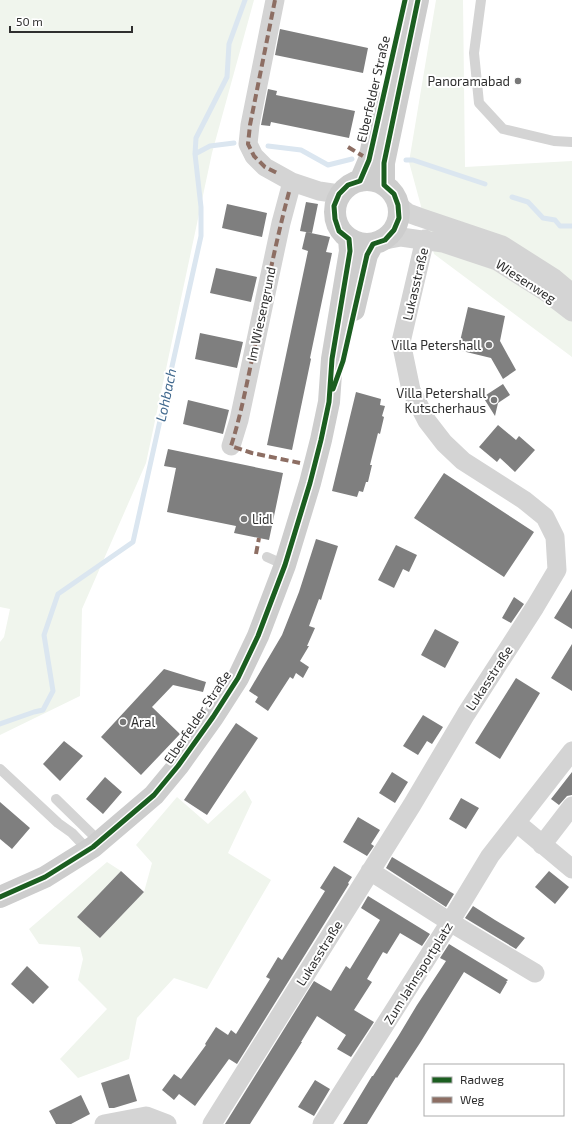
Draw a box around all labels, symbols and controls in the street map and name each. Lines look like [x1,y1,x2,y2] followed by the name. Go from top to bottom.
[10,8,132,34] scale bar
[16,14,43,28] text: 50 m
[353,34,393,144] street label: Elberfelder Straße
[427,73,510,89] place label: Panoramabad
[513,76,523,86] marker: Panoramabad
[399,246,431,322] street label: Lukasstraße
[493,256,559,306] street label: Wiesenweg
[243,265,279,363] street label: Im Wiesengrund
[391,337,481,353] place label: Villa Petershall
[484,340,494,350] marker: Villa Petershall
[152,367,179,423] water label: Lohbach
[396,385,486,416] place label: Villa Petershall Kutscherhaus
[489,395,499,405] marker: Villa Petershall Kutscherhaus
[252,511,273,527] place label: Lidl
[239,514,249,524] marker: Lidl
[462,643,516,713] street label: Lukasstraße
[160,667,234,767] street label: Elberfelder Straße
[131,714,155,730] place label: Aral
[118,717,128,727] marker: Aral
[293,917,345,989] street label: Lukasstraße
[380,919,456,1027] street label: Zum Jahnsportplatz
[424,1064,564,1116] legend
[460,1072,504,1086] text: Radweg
[460,1092,485,1106] text: Weg

